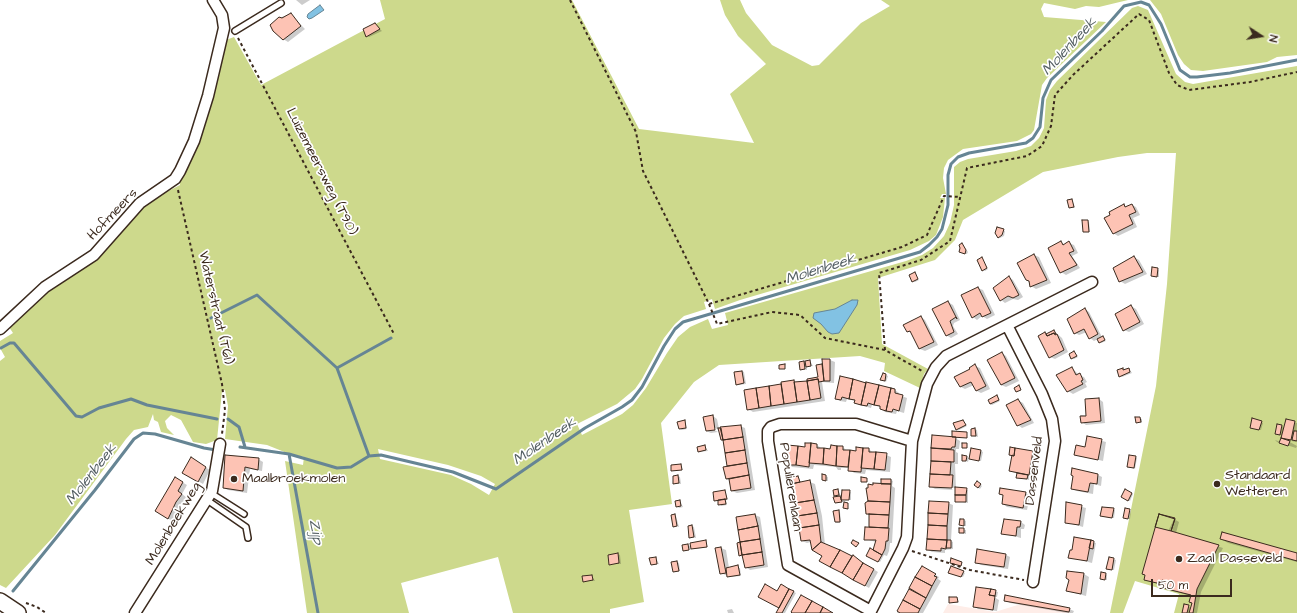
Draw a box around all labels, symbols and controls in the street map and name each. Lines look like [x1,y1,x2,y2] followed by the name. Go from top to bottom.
[1039,14,1101,80] water label: Molenbeek
[1241,16,1281,56] north arrow
[1265,34,1281,44] text: N
[282,106,360,238] street label: Luizemeersweg (T90)
[84,186,142,244] street label: Hofmeers
[194,250,236,366] street label: Waterstraat (T61)
[784,251,858,289] water label: Molenbeek
[510,414,580,470] water label: Molenbeek
[1022,436,1048,506] street label: Dassenveld
[63,441,121,509] water label: Molenbeek
[775,442,805,532] street label: Populierenlaan
[1225,468,1290,500] place label: Standaard Wetteren
[242,471,345,487] place label: Maalbroekmolen
[229,474,239,484] marker: Maalbroekmolen
[143,479,205,569] street label: Molenbeekweg
[1212,479,1222,489] marker: Standaard Wetteren
[304,518,326,546] water label: Zijp
[1187,551,1282,567] place label: Zaal Dasseveld
[1174,554,1184,564] marker: Zaal Dasseveld
[1153,571,1234,597] scale bar
[1158,577,1188,594] text: 50 m

